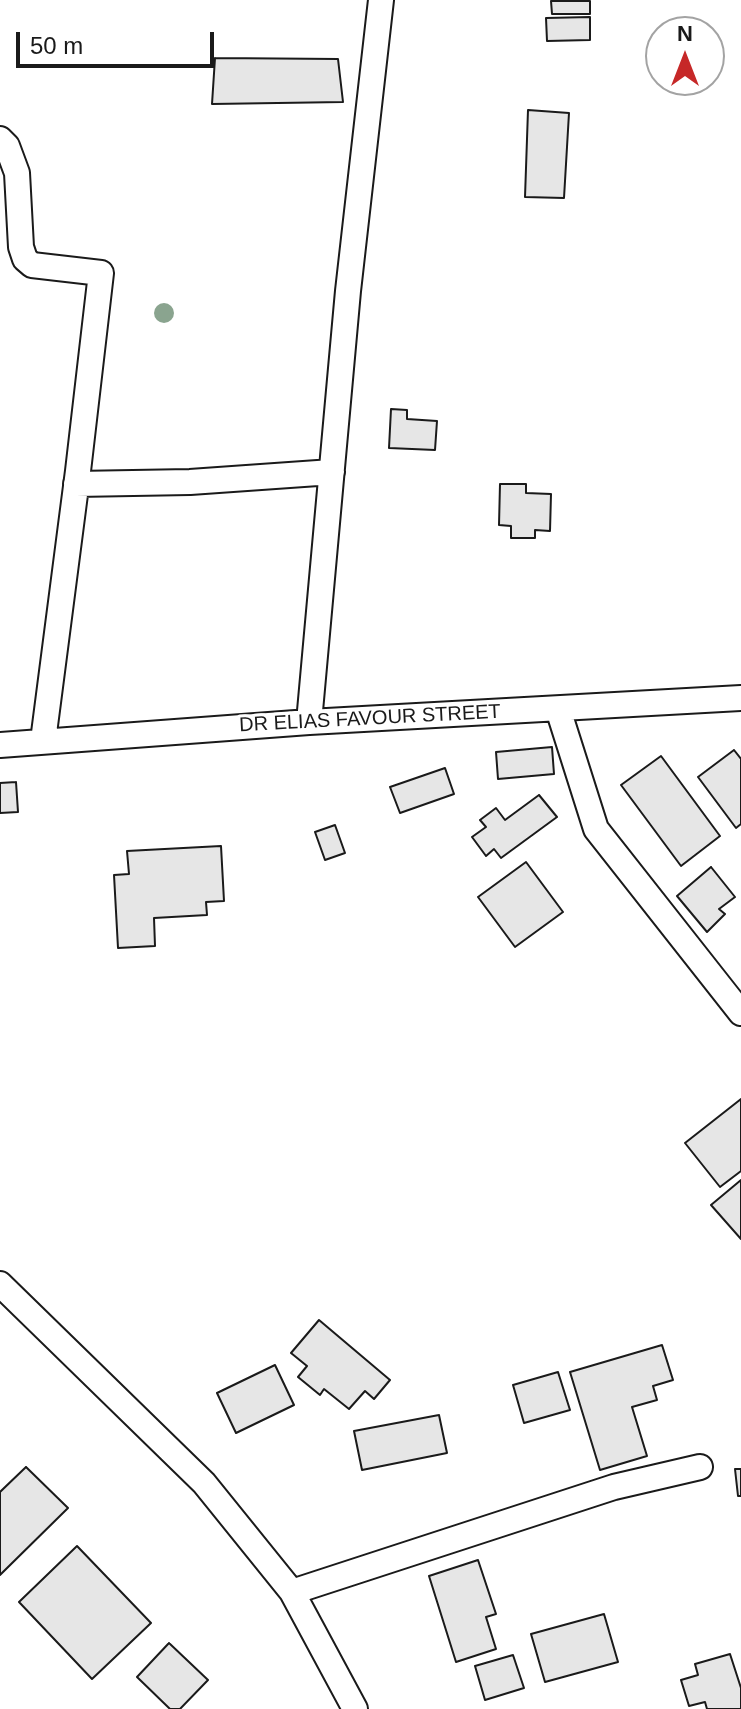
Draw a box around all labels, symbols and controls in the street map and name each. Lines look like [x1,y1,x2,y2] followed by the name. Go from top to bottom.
[20,16,218,66] scale bar
[645,16,725,96] north arrow
[677,21,693,46] text: N
[30,32,83,59] text: 50 m
[239,700,501,738] street label: DR ELIAS FAVOUR STREET

